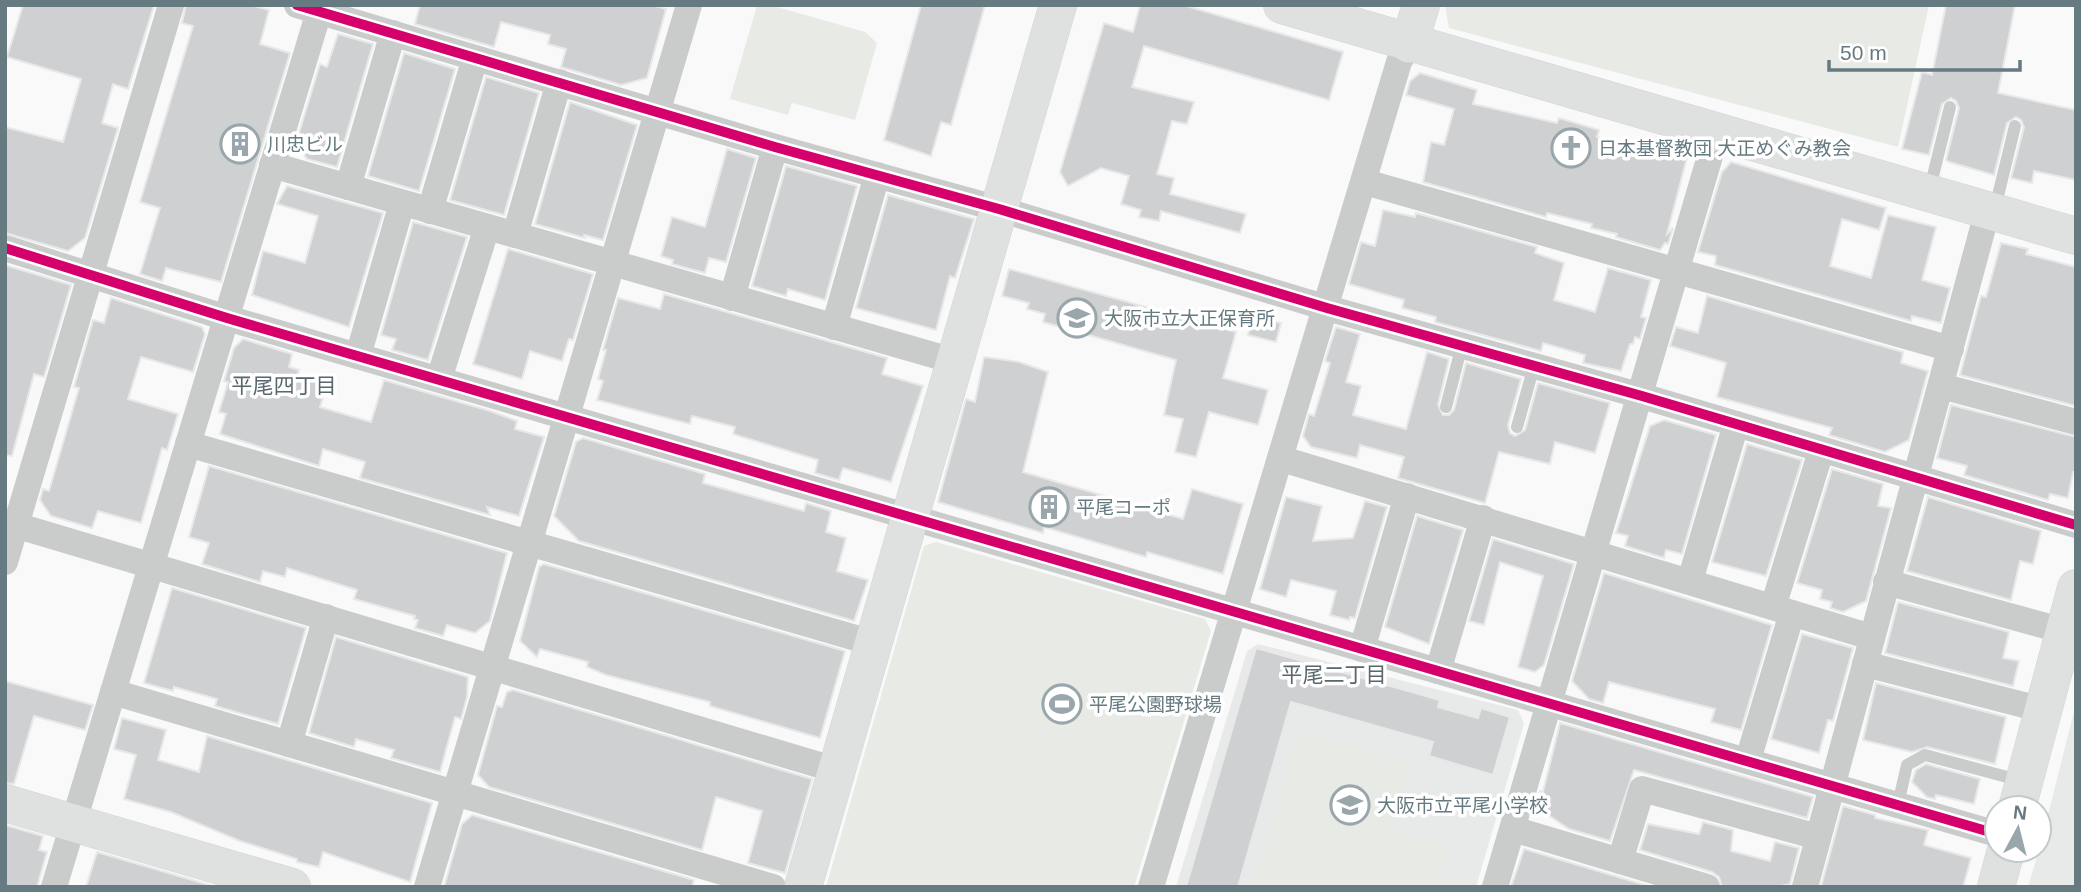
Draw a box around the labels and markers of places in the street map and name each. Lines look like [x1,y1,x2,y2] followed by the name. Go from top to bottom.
[219,123,261,165] building icon: 川忠ビル
[1550,127,1592,169] church icon: 日本基督教団 大正めぐみ教会
[267,134,343,155] place label: 川忠ビル
[1598,138,1851,159] place label: 日本基督教団 大正めぐみ教会
[1056,297,1098,339] school or university icon: 大阪市立大正保育所
[1104,308,1275,329] place label: 大阪市立大正保育所
[1028,486,1070,528] building icon: 平尾コーポ
[1076,497,1171,518] place label: 平尾コーポ
[1041,683,1083,725] sports icon: 平尾公園野球場
[1089,694,1222,715] place label: 平尾公園野球場
[1329,784,1371,826] school or university icon: 大阪市立平尾小学校
[1377,795,1548,816] place label: 大阪市立平尾小学校

